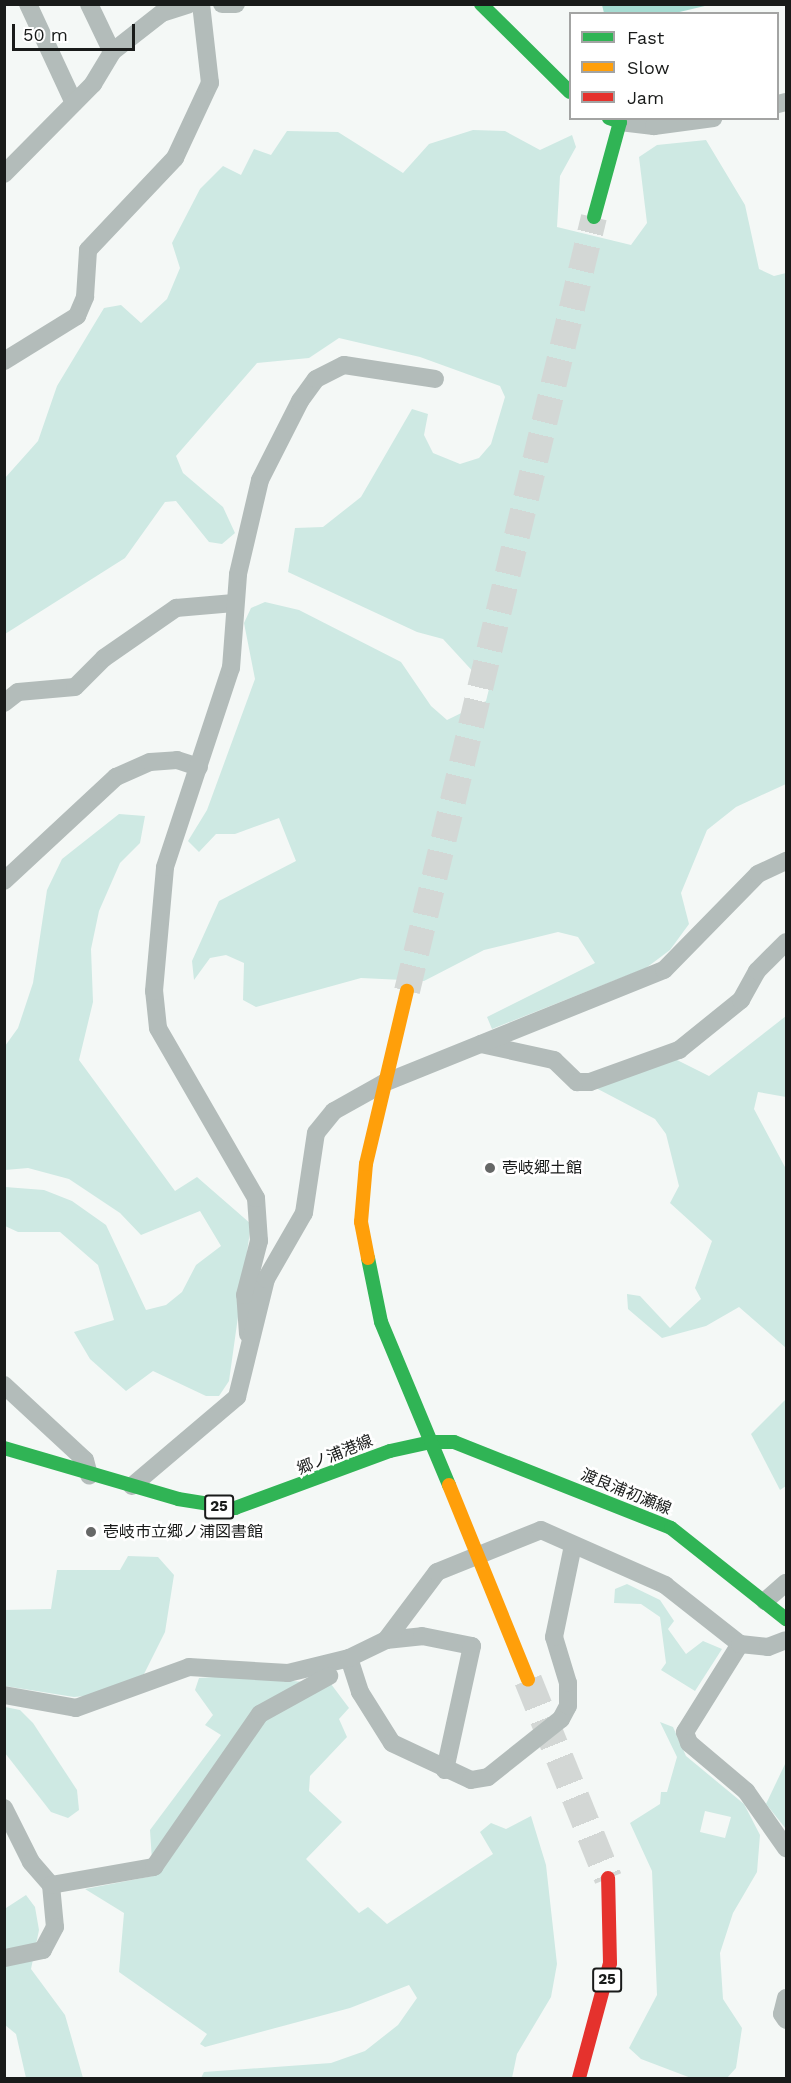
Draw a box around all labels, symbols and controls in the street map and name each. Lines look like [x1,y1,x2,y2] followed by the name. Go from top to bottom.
[15,12,138,50] scale bar
[569,12,779,120] legend
[23,24,68,45] text: 50 m
[627,27,664,48] text: Fast
[627,57,670,78] text: Slow
[627,87,664,108] text: Jam
[502,1158,582,1178] place label: 壱岐郷土館
[483,1161,497,1175] marker: 壱岐郷土館
[294,1431,376,1479] street label: 郷ノ浦港線
[578,1465,674,1519] street label: 渡良浦初瀬線
[204,1495,234,1519] road number: 25
[103,1522,263,1542] place label: 壱岐市立郷ノ浦図書館
[84,1525,98,1539] marker: 壱岐市立郷ノ浦図書館
[592,1968,622,1992] road number: 25

